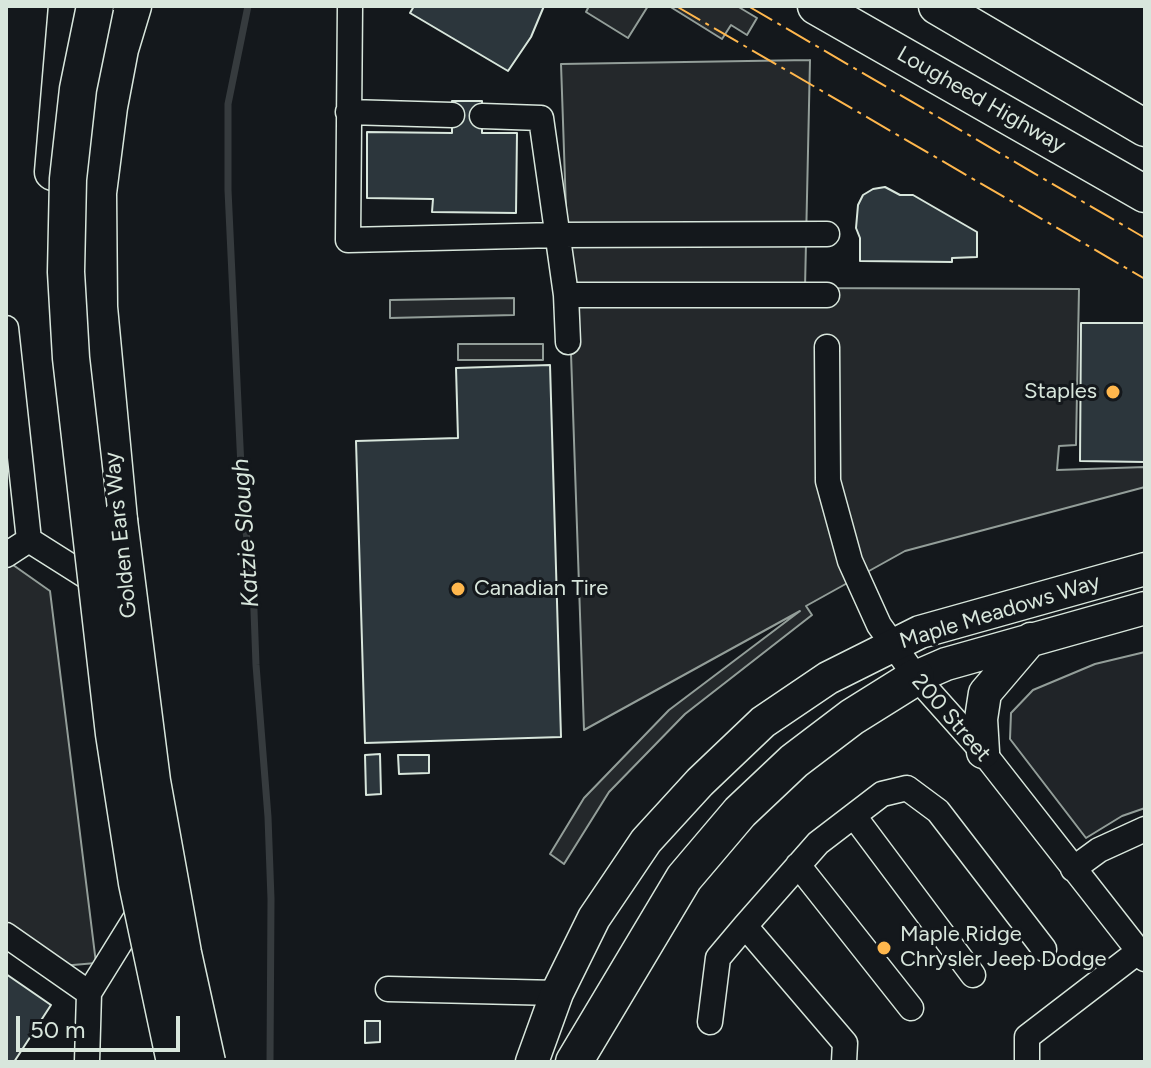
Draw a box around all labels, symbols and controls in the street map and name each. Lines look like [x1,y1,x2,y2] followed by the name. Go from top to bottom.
[892,41,1070,159] street label: Lougheed Highway
[1024,379,1097,405] place label: Staples
[1104,383,1122,401] marker: Staples
[99,451,143,619] street label: Golden Ears Way
[226,458,266,608] water label: Katzie Slough
[897,569,1103,655] street label: Maple Meadows Way
[474,576,608,602] place label: Canadian Tire
[449,580,467,598] marker: Canadian Tire
[906,669,996,767] street label: 200 Street
[900,922,1107,974] place label: Maple Ridge Chrysler Jeep Dodge
[875,939,893,957] marker: Maple Ridge Chrysler Jeep Dodge
[20,1000,184,1050] scale bar
[30,1015,86,1044] text: 50 m

